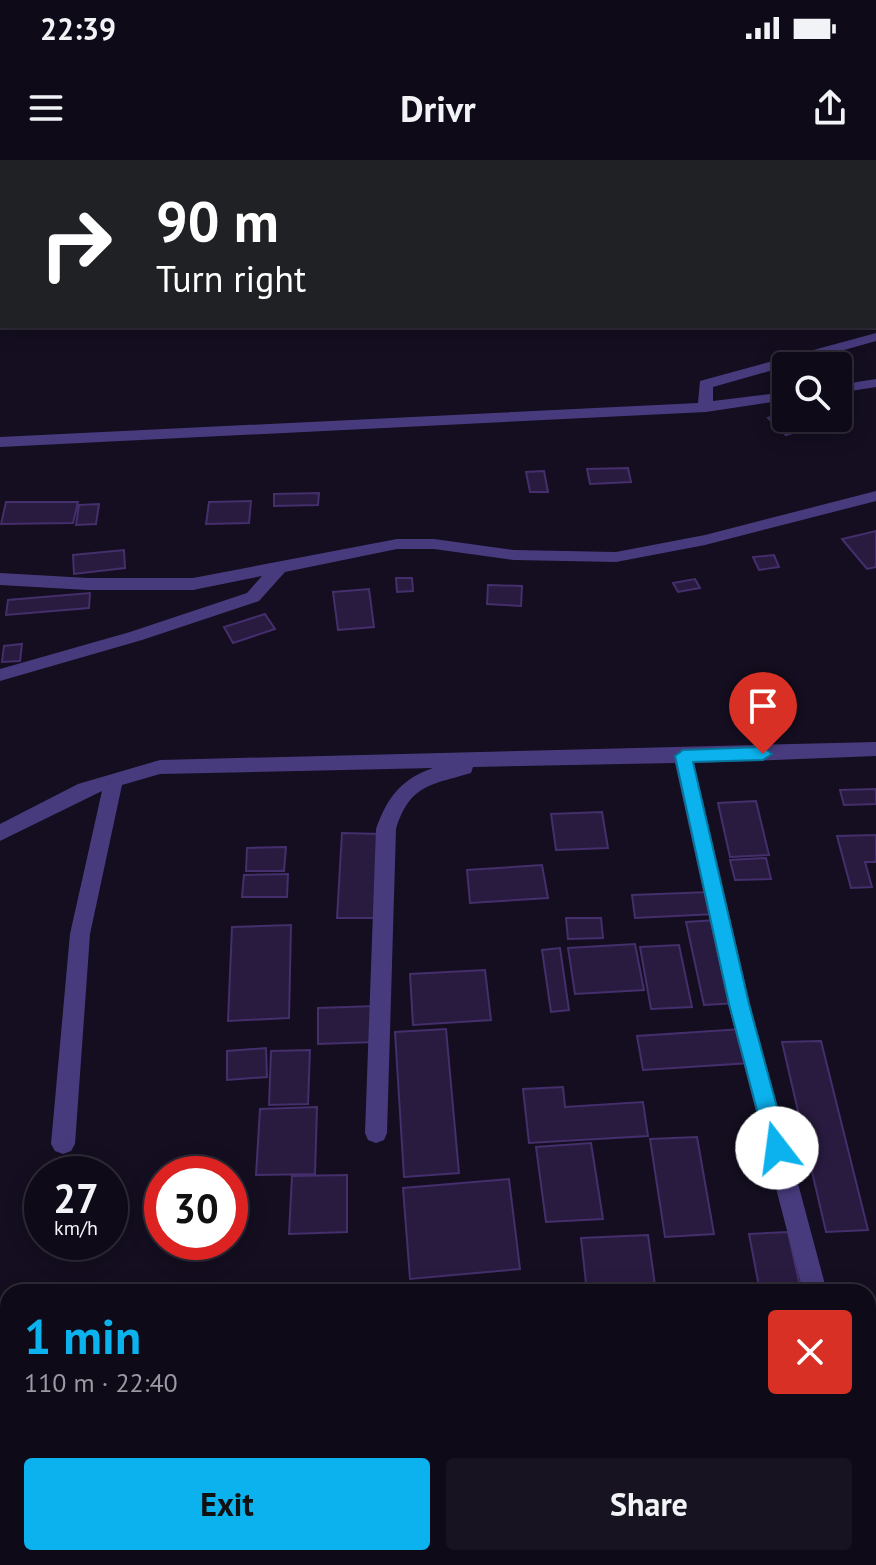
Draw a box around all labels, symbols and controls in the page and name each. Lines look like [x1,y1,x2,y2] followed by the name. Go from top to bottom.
[40,9,116,48] text: 22:39
[400,85,476,132] text: Drivr
[24,86,68,130] icon: menu
[808,86,852,130] icon: share
[156,185,279,257] text: 90 m
[24,192,128,296] icon: right
[156,255,306,302] text: Turn right
[772,352,852,432] map controls
[772,352,852,432] button: search
[729,672,797,754] pin
[741,684,785,728] icon: arrive
[735,1106,819,1190] position arrow
[144,1156,248,1260] speed limit sign: 30
[53,1172,99,1224] text: 27
[54,1215,98,1241] text: km/h
[24,1305,141,1367] text: 1 min
[768,1310,852,1394] button: close
[24,1366,178,1399] text: 110 m · 22:40
[24,1458,430,1550] button: Exit
[446,1458,852,1550] button: Share

